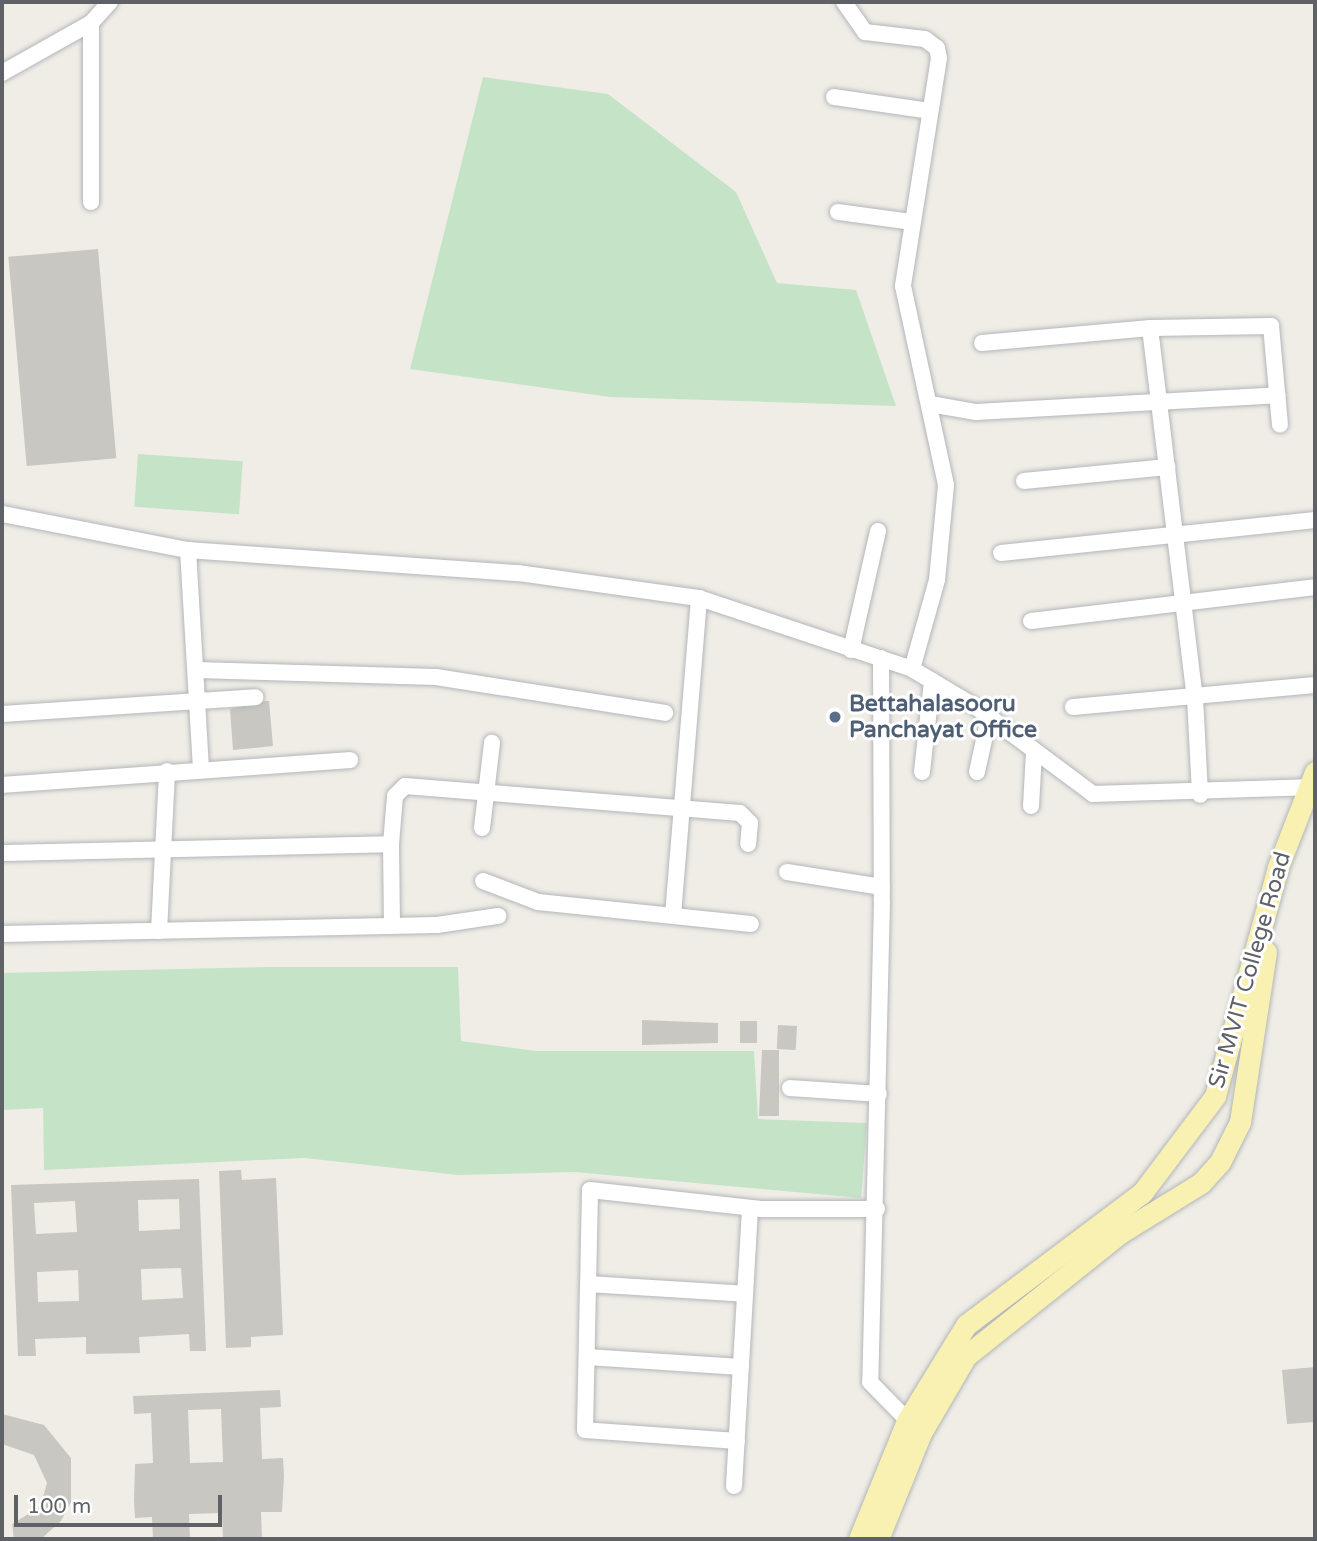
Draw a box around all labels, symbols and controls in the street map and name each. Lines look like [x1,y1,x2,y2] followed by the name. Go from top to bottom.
[849,690,1037,744] place label: Bettahalasooru Panchayat Office
[827,709,843,725] marker: Bettahalasooru Panchayat Office
[1203,849,1297,1091] street label: Sir MVIT College Road
[18,1482,226,1526] scale bar
[27,1494,91,1519] text: 100 m

